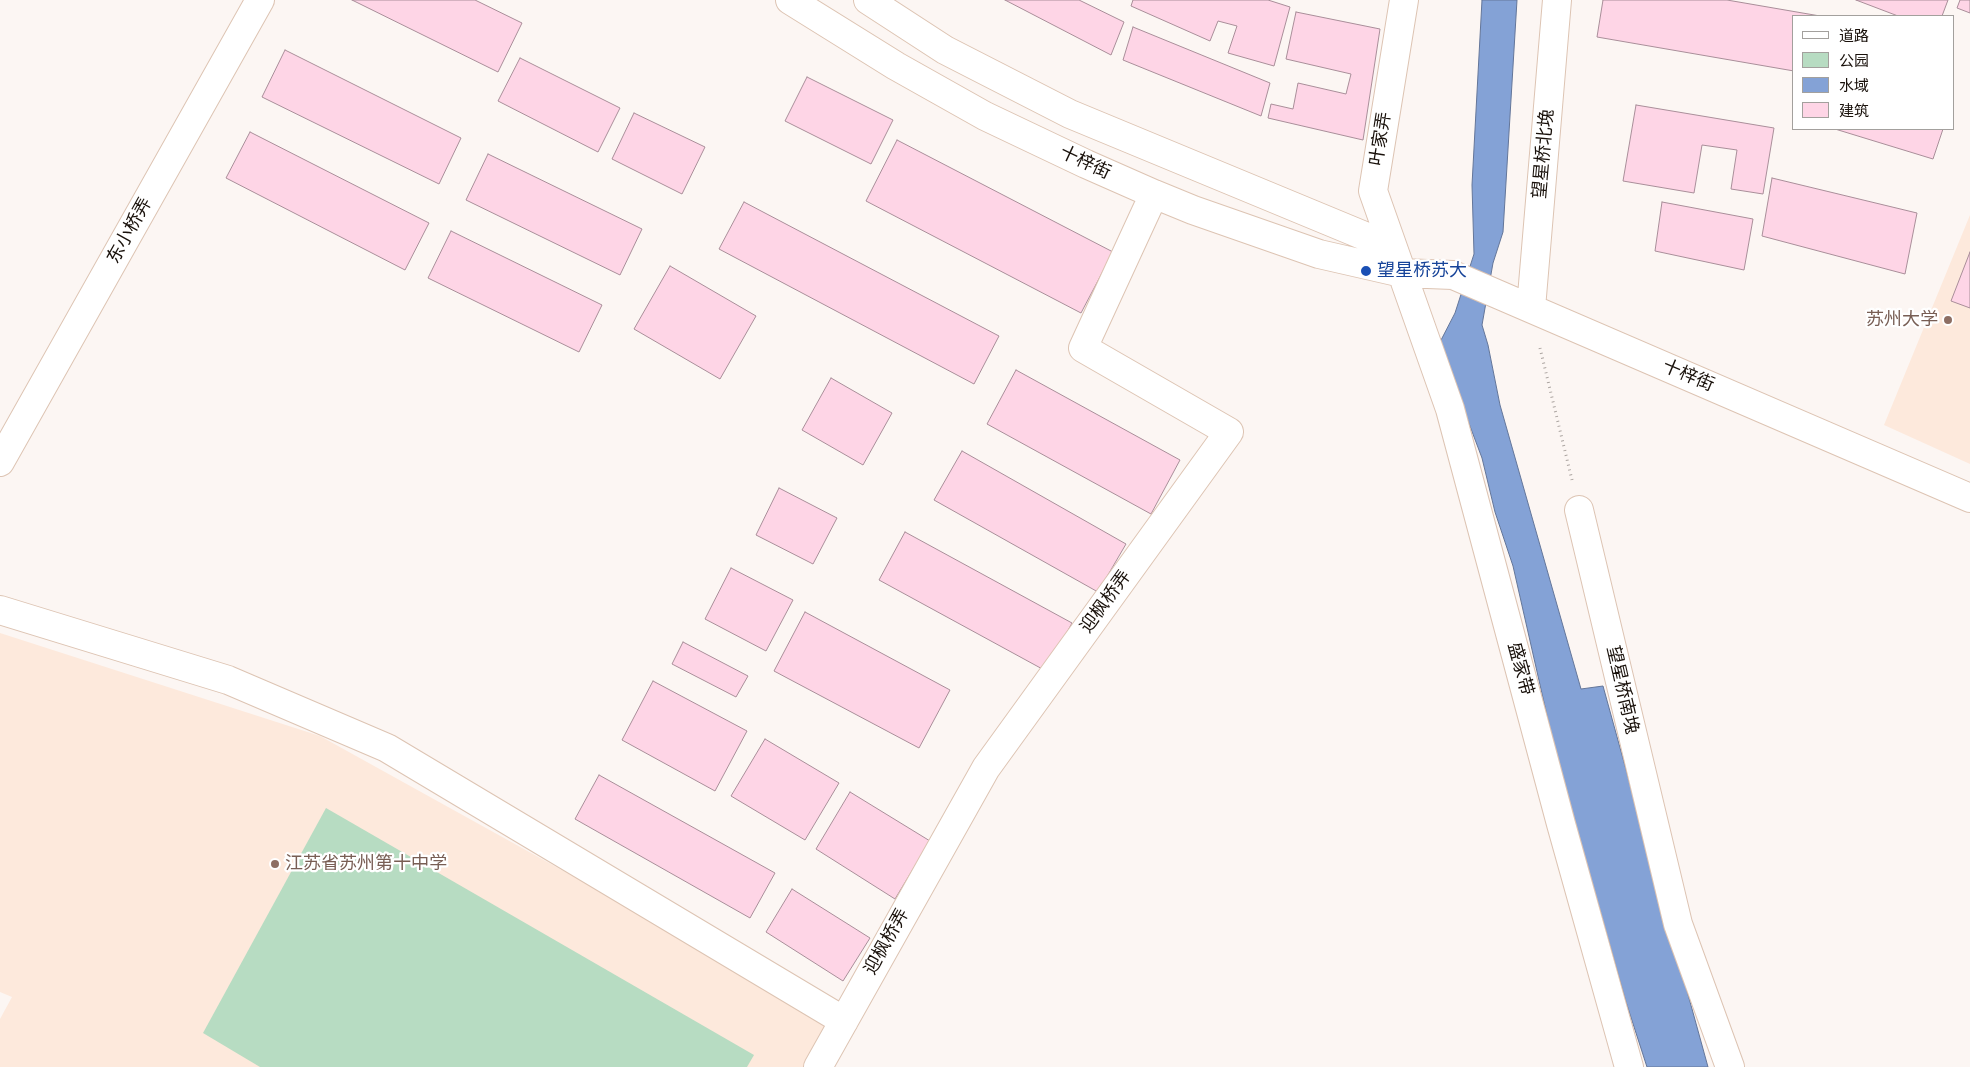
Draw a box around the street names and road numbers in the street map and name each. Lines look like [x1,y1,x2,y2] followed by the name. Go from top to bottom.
[1529,108,1559,200] street label: 望星桥北堍
[1366,111,1396,167] street label: 叶家弄
[1056,142,1114,184] street label: 十梓街
[103,194,157,268] street label: 东小桥弄
[1659,356,1717,396] street label: 十梓街
[1076,567,1136,637] street label: 迎枫桥弄
[1503,640,1537,698] street label: 盛家带
[1601,644,1643,736] street label: 望星桥南堍
[860,905,914,979] street label: 迎枫桥弄

